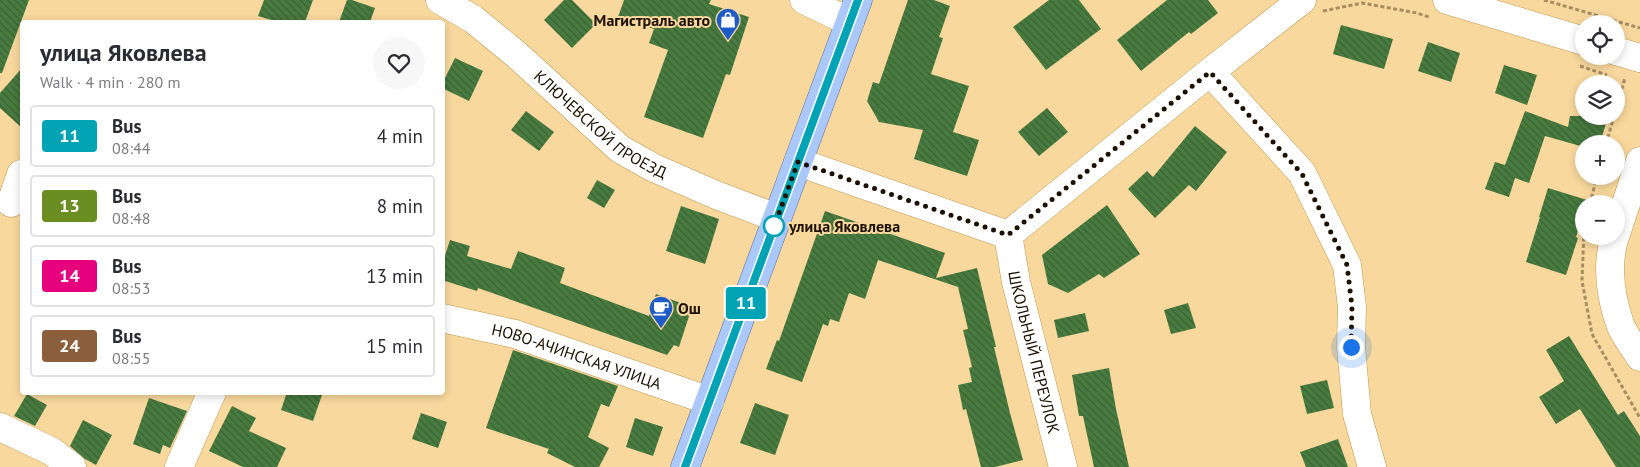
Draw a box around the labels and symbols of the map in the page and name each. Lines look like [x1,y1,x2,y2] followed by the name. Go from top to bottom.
[715,7,741,41] shop icon: Магистраль авто
[594,10,710,30] place label: Магистраль авто
[530,66,670,183] street label: КЛЮЧЕВСКОЙ ПРОЕЗД
[763,215,785,237] marker: улица Яковлева
[788,216,900,236] place label: улица Яковлева
[1004,269,1064,436] street label: ШКОЛЬНЫЙ ПЕРЕУЛОК
[724,287,768,319] line badge: 11
[648,295,674,329] cafe icon: Ош
[678,298,701,318] place label: Ош
[490,319,665,394] street label: НОВО-АЧИНСКАЯ УЛИЦА
[1339,335,1364,360] your location

